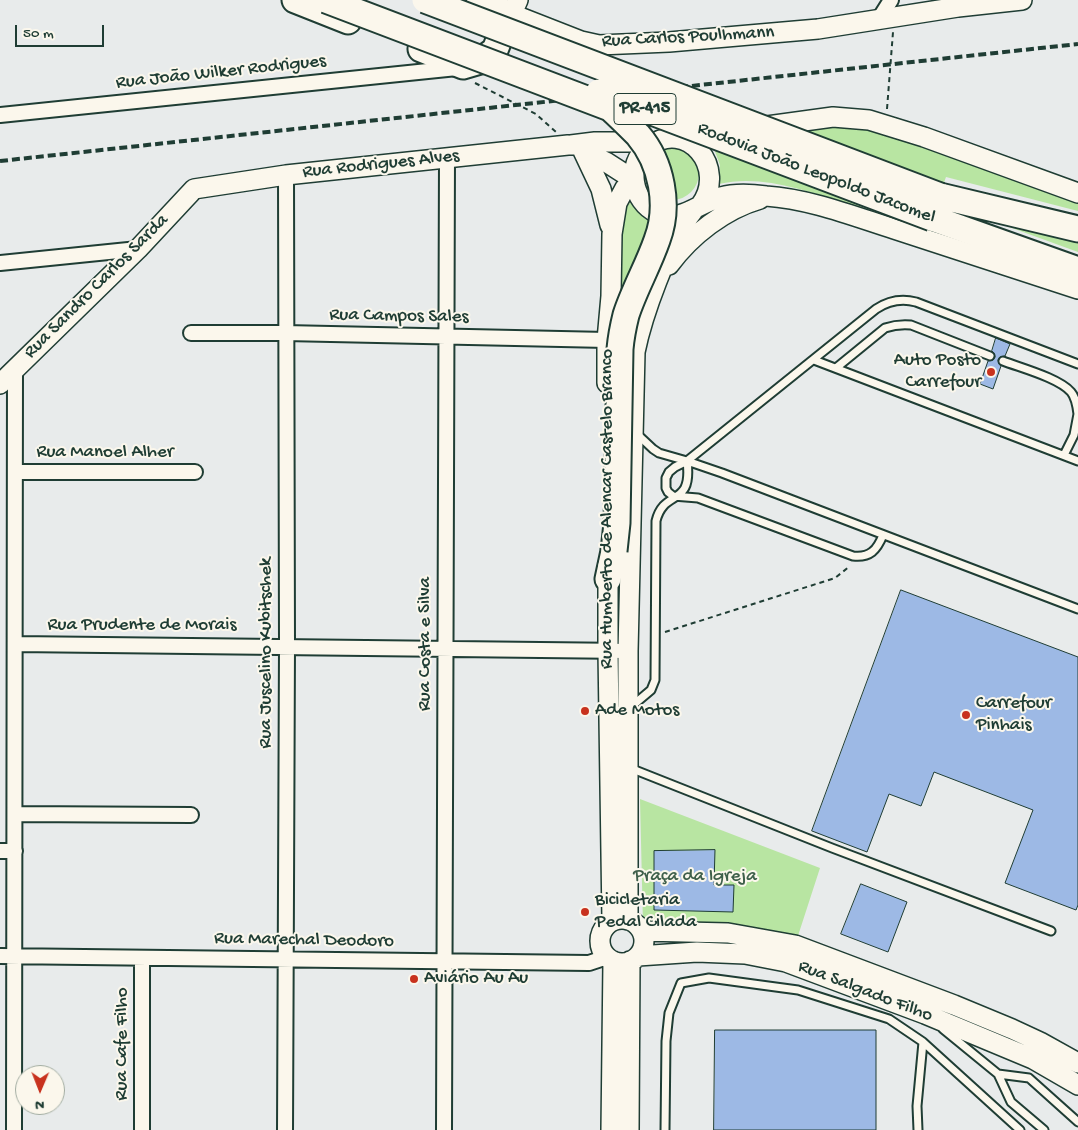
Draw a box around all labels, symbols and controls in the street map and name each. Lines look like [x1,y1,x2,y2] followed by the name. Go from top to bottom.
[18,15,106,47] scale bar
[601,22,775,54] street label: Rua Carlos Poulhmann
[23,25,54,43] text: 50 m
[115,51,327,95] street label: Rua João Wilker Rodrigues
[614,94,676,125] road number: PR-415
[694,118,938,230] street label: Rodovia João Leopoldo Jacomel
[302,145,460,185] street label: Rua Rodrigues Alves
[20,210,174,364] street label: Rua Sandro Carlos Sarda
[329,304,469,330] street label: Rua Campos Sales
[597,349,619,669] street label: Rua Humberto de Alencar Castelo Branco
[894,350,981,394] place label: Auto Posto Carrefour
[985,366,997,378] marker: Auto Posto Carrefour
[36,442,174,464] street label: Rua Manoel Alher
[256,557,278,749] street label: Rua Juscelino Kubitschek
[415,577,437,711] street label: Rua Costa e Silva
[48,615,236,637] street label: Rua Prudente de Morais
[976,693,1051,737] place label: Carrefour Pinhais
[595,700,679,722] place label: Ade Motos
[579,705,591,717] marker: Ade Motos
[960,709,972,721] marker: Carrefour Pinhais
[633,866,757,888] park label: Praça da Igreja
[595,890,696,934] place label: Bicicletaria Pedal Cilada
[579,906,591,918] marker: Bicicletaria Pedal Cilada
[214,928,394,954] street label: Rua Marechal Deodoro
[794,956,936,1028] street label: Rua Salgado Filho
[424,968,528,990] place label: Aviário Au Au
[408,973,420,985] marker: Aviário Au Au
[112,988,134,1100] street label: Rua Cafe Filho
[15,1065,65,1115] north arrow
[35,1096,44,1113] text: N

